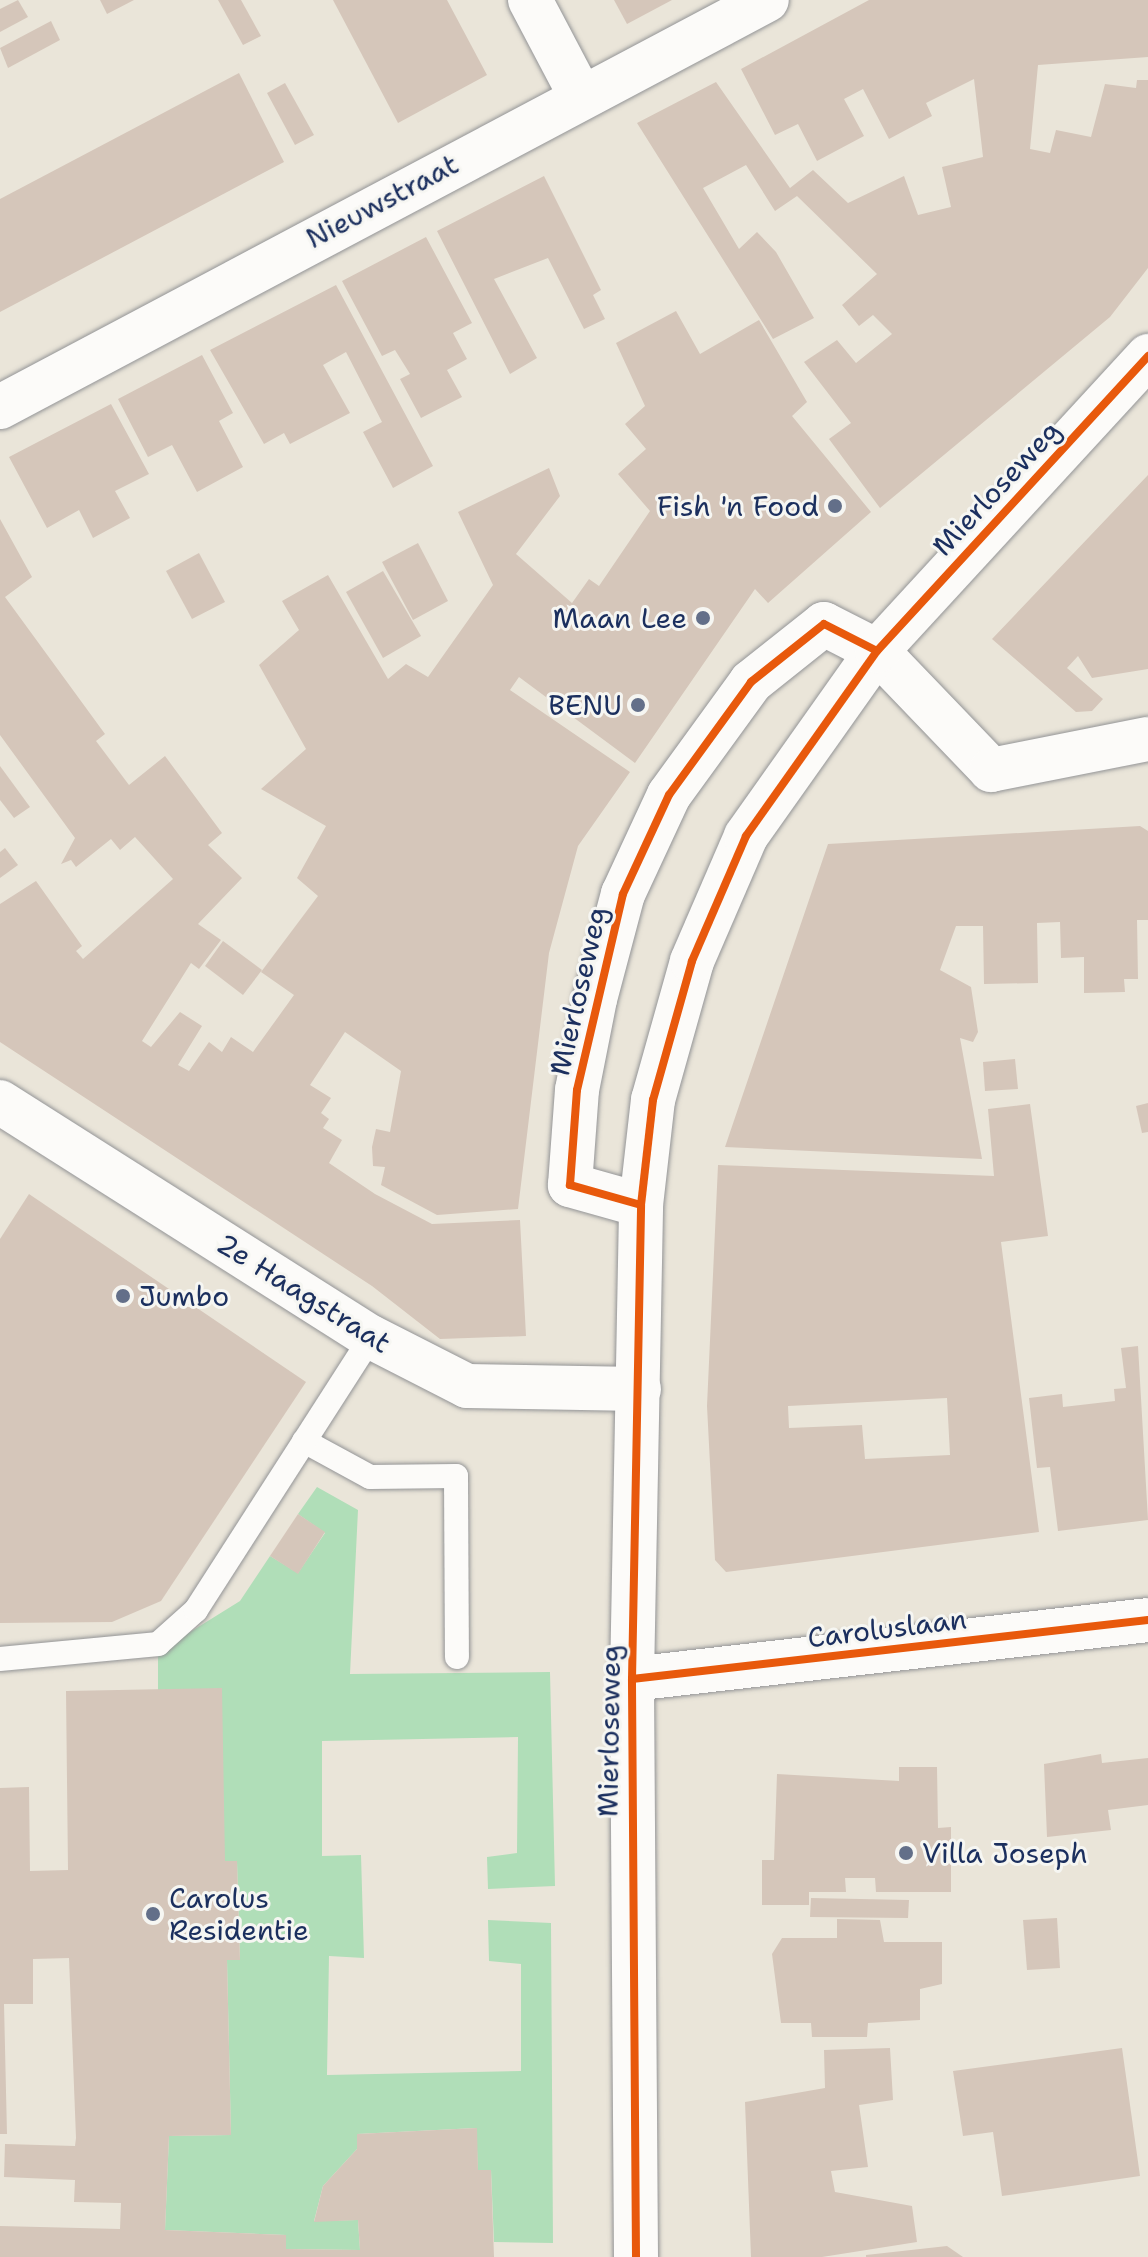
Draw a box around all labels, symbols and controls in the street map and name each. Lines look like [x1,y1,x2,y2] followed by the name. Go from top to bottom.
[300,147,464,255] street label: Nieuwstraat
[925,414,1067,562] street label: Mierloseweg
[657,489,819,523] place label: Fish 'n Food
[826,497,844,515] marker: Fish 'n Food
[553,601,687,635] place label: Maan Lee
[694,609,712,627] marker: Maan Lee
[548,688,622,722] place label: BENU
[629,696,647,714] marker: BENU
[542,903,614,1079] street label: Mierloseweg
[211,1226,397,1360] street label: 2e Haagstraat
[139,1279,229,1313] place label: Jumbo
[114,1287,132,1305] marker: Jumbo
[806,1602,968,1654] street label: Caroluslaan
[591,1645,627,1817] street label: Mierloseweg
[922,1836,1088,1870] place label: Villa Joseph
[897,1844,915,1862] marker: Villa Joseph
[169,1881,309,1947] place label: Carolus Residentie
[144,1905,162,1923] marker: Carolus Residentie

